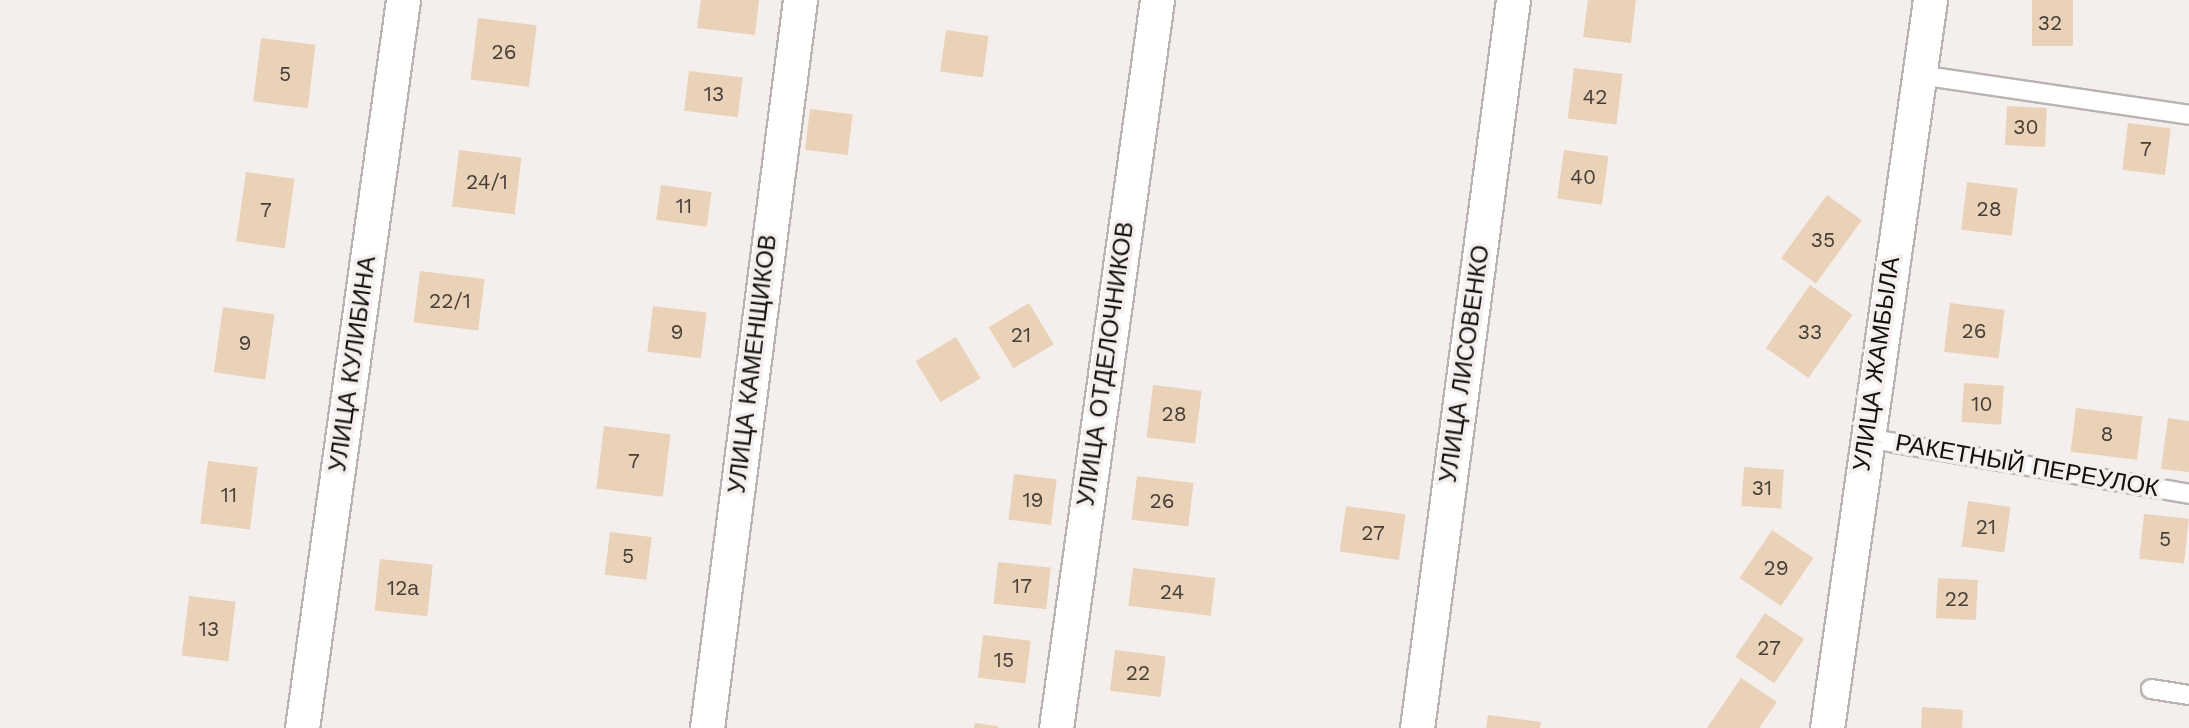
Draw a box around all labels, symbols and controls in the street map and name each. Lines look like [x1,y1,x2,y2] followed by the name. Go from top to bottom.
[2038,10,2062,36] house number: 32
[491,39,517,65] house number: 26
[279,61,291,87] house number: 5
[704,81,724,107] house number: 13
[1582,84,1608,110] house number: 42
[2013,114,2039,140] house number: 30
[2140,136,2152,162] house number: 7
[1570,164,1596,190] house number: 40
[466,169,508,195] house number: 24/1
[676,193,692,219] house number: 11
[1976,196,2002,222] house number: 28
[260,197,272,223] house number: 7
[1072,220,1140,508] street label: УЛИЦА ОТДЕЛОЧНИКОВ
[1811,227,1835,253] house number: 35
[723,233,783,495] street label: УЛИЦА КАМЕНЩИКОВ
[1434,243,1496,485] street label: УЛИЦА ЛИСОВЕНКО
[324,254,382,474] street label: УЛИЦА КУЛИБИНА
[1848,255,1906,473] street label: УЛИЦА ЖАМБЫЛА
[429,288,471,314] house number: 22/1
[1961,318,1987,344] house number: 26
[671,319,683,345] house number: 9
[1798,319,1822,345] house number: 33
[1011,322,1031,348] house number: 21
[239,330,251,356] house number: 9
[1971,391,1993,417] house number: 10
[1161,401,1187,427] house number: 28
[2101,421,2113,447] house number: 8
[1893,429,2161,503] street label: РАКЕТНЫЙ ПЕРЕУЛОК
[628,448,640,474] house number: 7
[1752,475,1772,501] house number: 31
[221,482,237,508] house number: 11
[1022,487,1044,513] house number: 19
[1149,488,1175,514] house number: 26
[1976,514,1996,540] house number: 21
[1361,520,1385,546] house number: 27
[2159,526,2171,552] house number: 5
[622,543,634,569] house number: 5
[1763,555,1789,581] house number: 29
[1012,573,1032,599] house number: 17
[387,575,419,601] house number: 12а
[1160,579,1184,605] house number: 24
[1945,586,1969,612] house number: 22
[199,616,219,642] house number: 13
[1757,635,1781,661] house number: 27
[994,647,1014,673] house number: 15
[1126,660,1150,686] house number: 22

